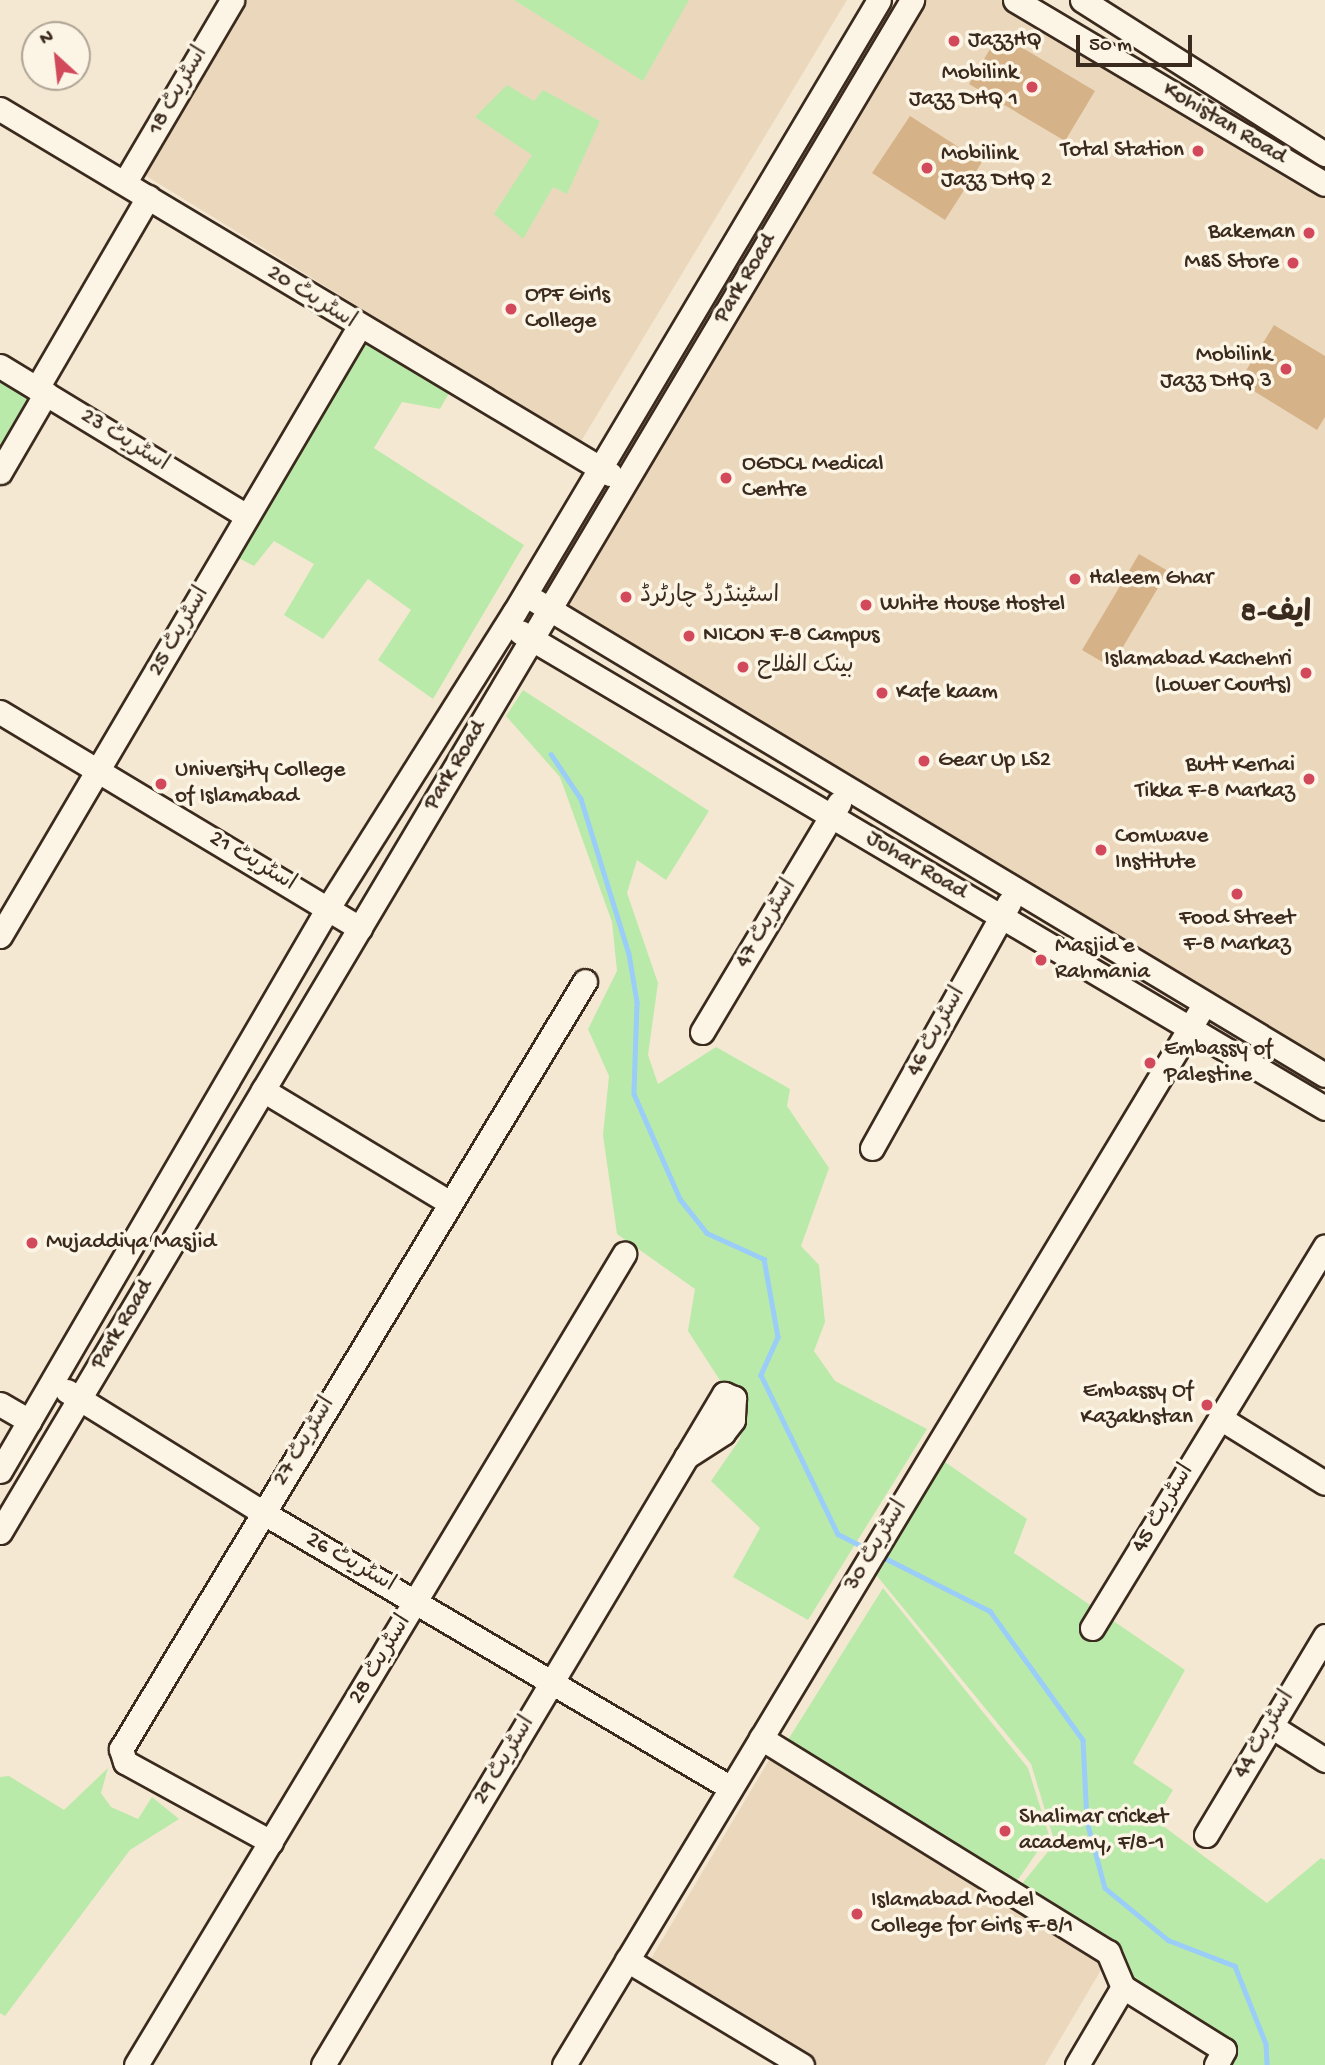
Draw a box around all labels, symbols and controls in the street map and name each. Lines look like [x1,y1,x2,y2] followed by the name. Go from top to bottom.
[21,21,91,91] north arrow
[1080,21,1196,65] scale bar
[36,26,58,52] text: N
[968,27,1042,55] place label: JazzHQ
[946,33,962,49] marker: JazzHQ
[1089,34,1132,59] text: 50 m
[143,42,215,140] street label: اسٹریٹ 18
[909,60,1018,114] place label: Mobilink Jazz DHQ 1
[1157,76,1291,172] street label: Kohistan Road
[1024,79,1040,95] marker: Mobilink Jazz DHQ 1
[1060,137,1184,165] place label: Total Station
[941,141,1052,195] place label: Mobilink Jazz DHQ 2
[1190,143,1206,159] marker: Total Station
[919,160,935,176] marker: Mobilink Jazz DHQ 2
[1208,219,1295,247] place label: Bakeman
[1301,225,1317,241] marker: Bakeman
[709,229,783,329] street label: Park Road
[1184,249,1279,277] place label: M&S Store
[1285,255,1301,271] marker: M&S Store
[261,260,361,336] street label: اسٹریٹ 20
[525,282,610,336] place label: OPF Girls College
[503,301,519,317] marker: OPF Girls College
[1160,342,1272,396] place label: Mobilink Jazz DHQ 3
[1278,361,1294,377] marker: Mobilink Jazz DHQ 3
[75,403,173,479] street label: اسٹریٹ 23
[742,451,884,505] place label: OGDCL Medical Centre
[716,468,736,488] marker: OGDCL Medical Centre
[1089,565,1213,593] place label: Haleem Ghar
[1067,571,1083,587] marker: Haleem Ghar
[143,582,217,682] street label: اسٹریٹ 25
[640,583,779,611] place label: اسٹینڈرڈ چارٹرڈ
[618,589,634,605] marker: اسٹینڈرڈ چارٹرڈ
[880,591,1065,619] place label: White House Hostel
[858,597,874,613] marker: White House Hostel
[1241,597,1311,633] district label: ایف-8
[703,622,880,650] place label: NICON F-8 Campus
[681,628,697,644] marker: NICON F-8 Campus
[1104,646,1292,700] place label: Islamabad Kachehri (Lower Courts)
[757,653,854,681] place label: بینک الفلاح
[735,659,751,675] marker: بینک الفلاح
[1298,665,1314,681] marker: Islamabad Kachehri (Lower Courts)
[896,679,998,707] place label: Kafe kaam
[874,685,890,701] marker: Kafe kaam
[419,716,493,816] street label: Park Road
[938,747,1051,775] place label: Gear Up LS2
[1135,752,1295,806] place label: Butt Kerhai Tikka F-8 Markaz
[916,753,932,769] marker: Gear Up LS2
[175,757,345,811] place label: University College of Islamabad
[1301,771,1317,787] marker: Butt Kerhai Tikka F-8 Markaz
[153,776,169,792] marker: University College of Islamabad
[1115,823,1208,877] place label: Comwave Institute
[204,825,300,899] street label: اسٹریٹ 21
[860,825,972,907] street label: Johar Road
[1093,842,1109,858] marker: Comwave Institute
[730,875,804,973] street label: اسٹریٹ 47
[1229,886,1245,902] marker: Food Street F-8 Markaz
[1179,905,1295,959] place label: Food Street F-8 Markaz
[1055,933,1150,987] place label: Masjid e Rahmania
[1033,952,1049,968] marker: Masjid e Rahmania
[901,982,973,1082] street label: اسٹریٹ 46
[1164,1036,1272,1090] place label: Embassy of Palestine
[1142,1055,1158,1071] marker: Embassy of Palestine
[46,1229,216,1257] place label: Mujaddiya Masjid
[24,1235,40,1251] marker: Mujaddiya Masjid
[86,1275,160,1375] street label: Park Road
[1080,1378,1193,1432] place label: Embassy Of Kazakhstan
[268,1393,342,1491] street label: اسٹریٹ 27
[1199,1397,1215,1413] marker: Embassy Of Kazakhstan
[1127,1460,1201,1558] street label: اسٹریٹ 45
[839,1496,915,1596] street label: اسٹریٹ 30
[300,1526,400,1600] street label: اسٹریٹ 26
[344,1610,418,1710] street label: اسٹریٹ 28
[1228,1686,1302,1784] street label: اسٹریٹ 44
[468,1712,542,1810] street label: اسٹریٹ 29
[1019,1804,1168,1858] place label: Shalimar cricket academy, F/8-1
[997,1823,1013,1839] marker: Shalimar cricket academy, F/8-1
[871,1887,1073,1941] place label: Islamabad Model College for Girls F-8/1
[849,1906,865,1922] marker: Islamabad Model College for Girls F-8/1

